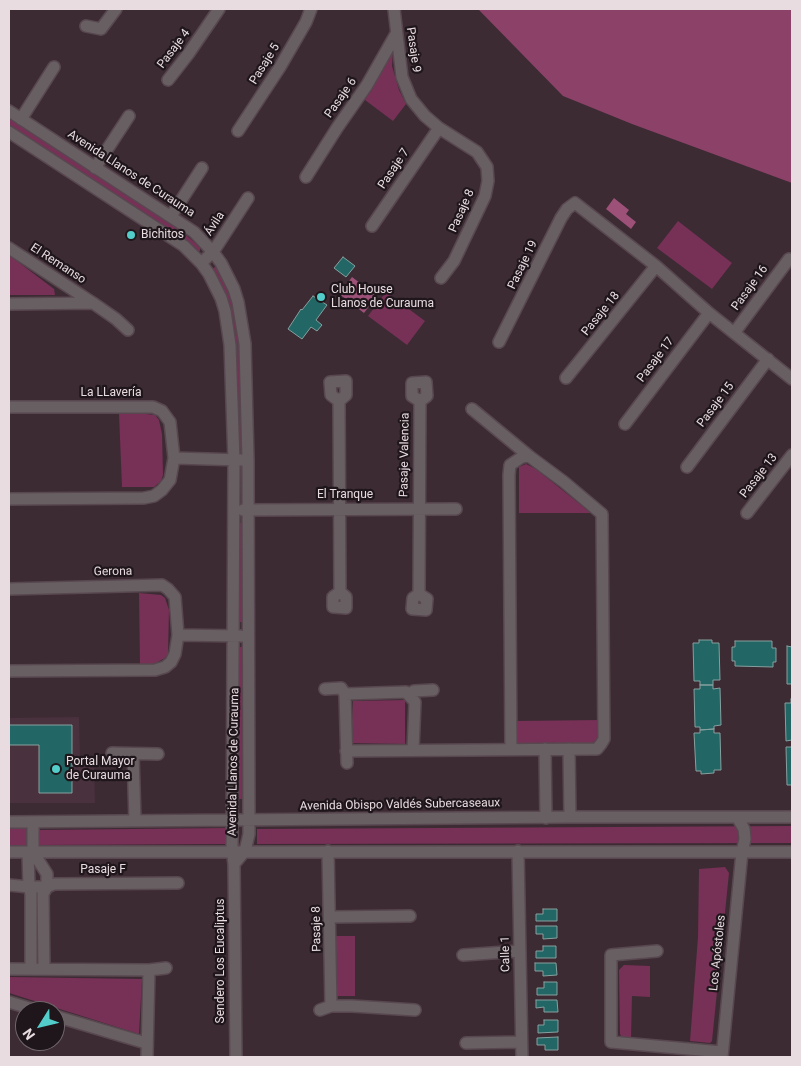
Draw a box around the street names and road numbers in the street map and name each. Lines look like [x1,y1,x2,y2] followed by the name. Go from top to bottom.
[154,26,194,72] street label: Pasaje 4
[403,26,423,74] street label: Pasaje 9
[247,41,283,87] street label: Pasaje 5
[322,75,360,121] street label: Pasaje 6
[65,128,197,220] street label: Avenida Llanos de Curauma
[375,146,413,192] street label: Pasaje 7
[446,187,478,235] street label: Pasaje 8
[202,209,228,239] street label: Ávila
[505,238,541,292] street label: Pasaje 19
[28,241,88,287] street label: El Remanso
[729,263,771,313] street label: Pasaje 16
[579,289,623,339] street label: Pasaje 18
[634,335,678,385] street label: Pasaje 17
[694,380,738,430] street label: Pasaje 15
[81,386,141,400] street label: La LLavería
[397,413,413,497] street label: Pasaje Valencia
[737,451,781,501] street label: Pasaje 13
[317,488,373,502] street label: El Tranque
[94,564,132,580] street label: Gerona
[226,688,242,836] street label: Avenida Llanos de Curauma
[300,796,500,814] street label: Avenida Obispo Valdés Subercaseaux
[80,863,126,877] street label: Pasaje F
[214,899,228,1023] street label: Sendero Los Eucaliptus
[309,906,325,952] street label: Pasaje 8
[707,914,729,992] street label: Los Apóstoles
[498,936,514,972] street label: Calle 1

